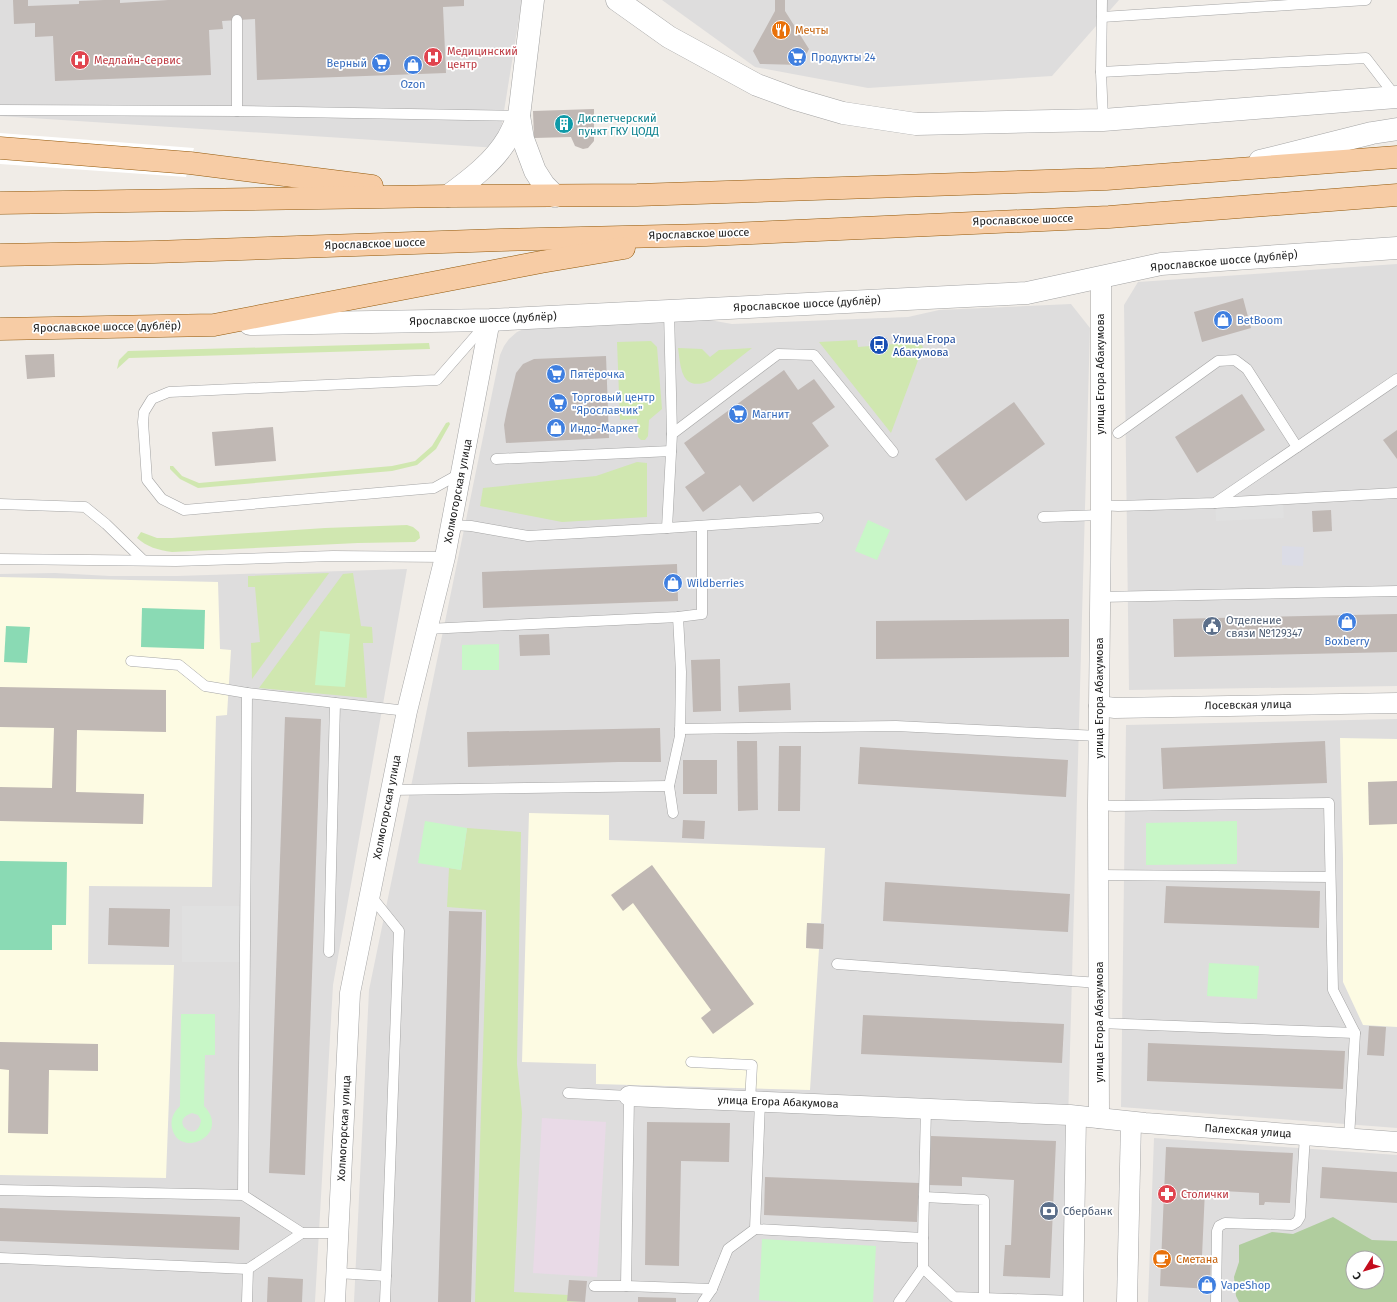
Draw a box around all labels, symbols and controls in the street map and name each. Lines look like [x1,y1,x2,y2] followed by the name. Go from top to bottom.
[770,19,792,41] restaurant icon: Мечты
[795,24,829,37] place label: Мечты
[447,45,518,71] place label: Медицинский центр
[422,46,444,68] hospital icon: Медицинский центр
[786,46,808,68] supermarket icon: Продукты 24
[69,49,91,71] hospital icon: Медлайн-Сервис
[811,51,876,64] place label: Продукты 24
[370,52,392,74] supermarket icon: Верный
[94,54,181,67] place label: Медлайн-Сервис
[402,54,424,76] shop icon: Ozon
[327,57,367,70] place label: Верный
[400,78,426,91] place label: Ozon
[577,112,659,138] place label: Диспетчерский пункт ГКУ ЦОДД
[553,113,575,135] building icon: Диспетчерский пункт ГКУ ЦОДД
[972,212,1074,228] street label: Ярославское шоссе
[648,226,750,242] street label: Ярославское шоссе
[324,236,426,252] street label: Ярославское шоссе
[1150,248,1298,274] street label: Ярославское шоссе (дублёр)
[733,294,881,314] street label: Ярославское шоссе (дублёр)
[1212,309,1234,331] shop icon: BetBoom
[409,310,557,328] street label: Ярославское шоссе (дублёр)
[1094,313,1107,435] street label: улица Егора Абакумова
[1237,314,1283,327] place label: BetBoom
[33,319,181,335] street label: Ярославское шоссе (дублёр)
[893,333,956,359] place label: Улица Егора Абакумова
[868,334,890,356] bus stop icon: Улица Егора Абакумова
[545,363,567,385] supermarket icon: Пятёрочка
[570,368,625,381] place label: Пятёрочка
[572,391,655,417] place label: Торговый центр "Ярославчик"
[547,392,569,414] supermarket icon: Торговый центр "Ярославчик"
[727,403,749,425] supermarket icon: Магнит
[752,408,789,421] place label: Магнит
[545,417,567,439] shop icon: Индо-Маркет
[570,422,638,435] place label: Индо-Маркет
[442,438,475,544] street label: Холмогорская улица
[662,572,684,594] shop icon: Wildberries
[687,577,744,590] place label: Wildberries
[1336,611,1358,633] shop icon: Boxberry
[1226,614,1303,640] place label: Отделение связи №129347
[1201,615,1223,637] public building icon: Отделение связи №129347
[1325,635,1370,648] place label: Boxberry
[1093,637,1106,759] street label: улица Егора Абакумова
[1204,698,1292,712] street label: Лосевская улица
[371,754,404,860] street label: Холмогорская улица
[1093,961,1106,1083] street label: улица Егора Абакумова
[335,1075,353,1181] street label: Холмогорская улица
[717,1093,839,1111] street label: улица Егора Абакумова
[1204,1121,1292,1141] street label: Палехская улица
[1156,1183,1178,1205] pharmacy icon: Столички
[1181,1188,1229,1201] place label: Столички
[1038,1200,1060,1222] bank icon: Сбербанк
[1063,1205,1113,1218] place label: Сбербанк
[1151,1248,1173,1270] cafe icon: Сметана
[1345,1250,1385,1290] north arrow
[1176,1253,1218,1266] place label: Сметана
[1350,1269,1365,1282] text: С
[1196,1274,1218,1296] shop icon: VapeShop
[1221,1279,1271,1292] place label: VapeShop

